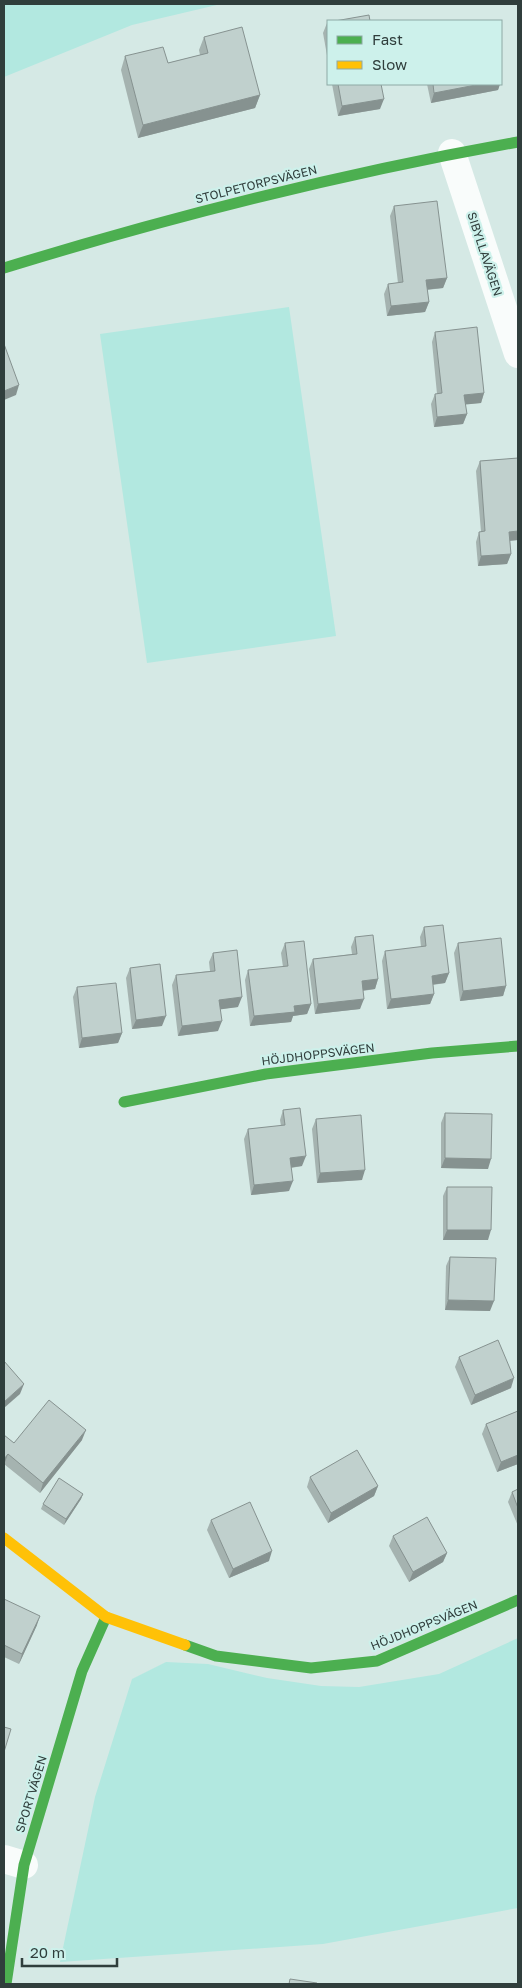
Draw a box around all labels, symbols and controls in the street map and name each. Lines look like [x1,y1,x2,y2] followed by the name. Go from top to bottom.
[327,20,502,85] legend
[372,30,403,48] text: Fast
[372,55,407,73] text: Slow
[194,162,318,206] street label: STOLPETORPSVÄGEN
[464,210,506,298] street label: SIBYLLAVÄGEN
[261,1040,375,1068] street label: HÖJDHOPPSVÄGEN
[368,1597,480,1653] street label: HÖJDHOPPSVÄGEN
[12,1754,50,1834] street label: SPORTVÄGEN
[22,1936,118,1968] scale bar
[30,1943,65,1961] text: 20 m

